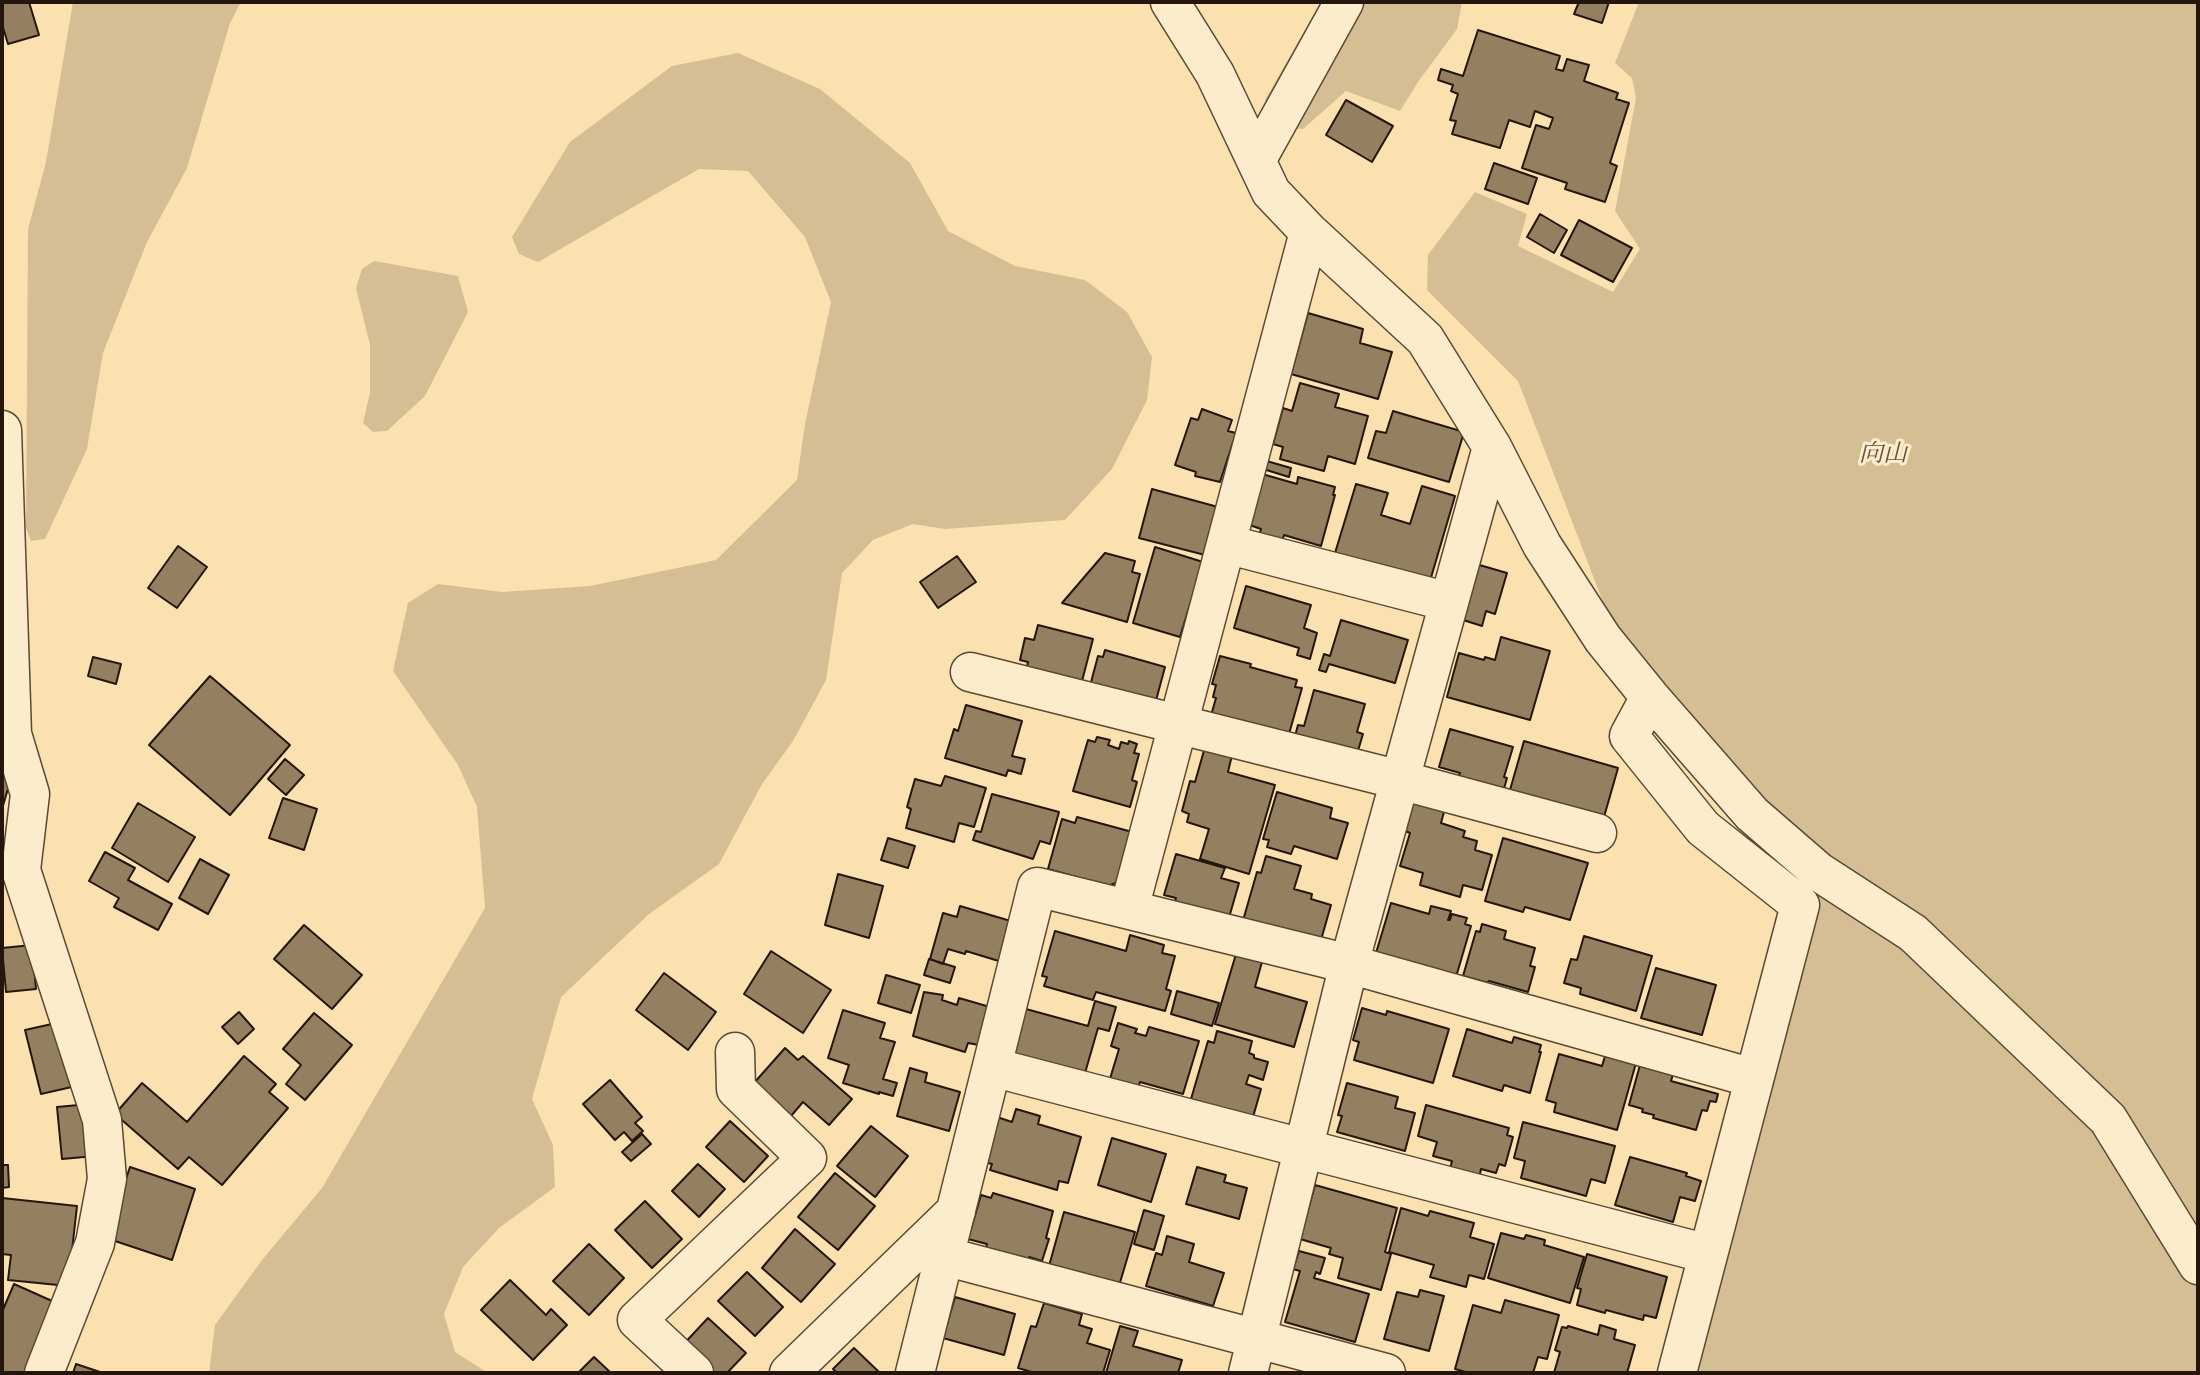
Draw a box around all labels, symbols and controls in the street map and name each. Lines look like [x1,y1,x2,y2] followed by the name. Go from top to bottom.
[1859,440,1907,468] park label: 向山

